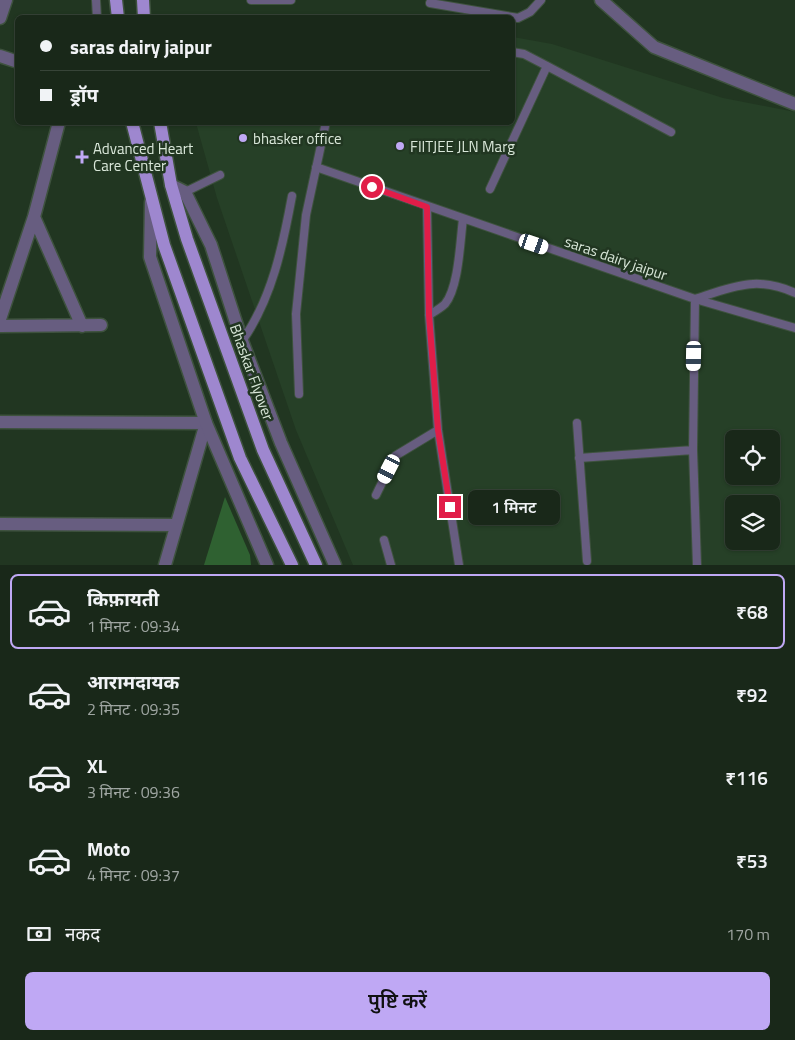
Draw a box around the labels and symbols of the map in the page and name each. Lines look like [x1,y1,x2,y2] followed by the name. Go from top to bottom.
[253,127,342,150] place label: bhasker office
[237,132,249,144] marker: bhasker office
[410,135,515,158] place label: FIITJEE JLN Marg
[93,137,194,177] place label: Advanced Heart Care Center
[394,140,406,152] marker: FIITJEE JLN Marg
[75,150,89,164] marker: Advanced Heart Care Center
[361,176,383,198] route start
[562,230,670,286] street label: saras dairy jaipur
[517,232,550,256] car
[224,321,280,423] street label: Bhaskar Flyover
[686,341,701,371] car
[375,452,402,486] car
[468,490,560,524] callout: 1 मिनट
[439,496,461,518] route end

